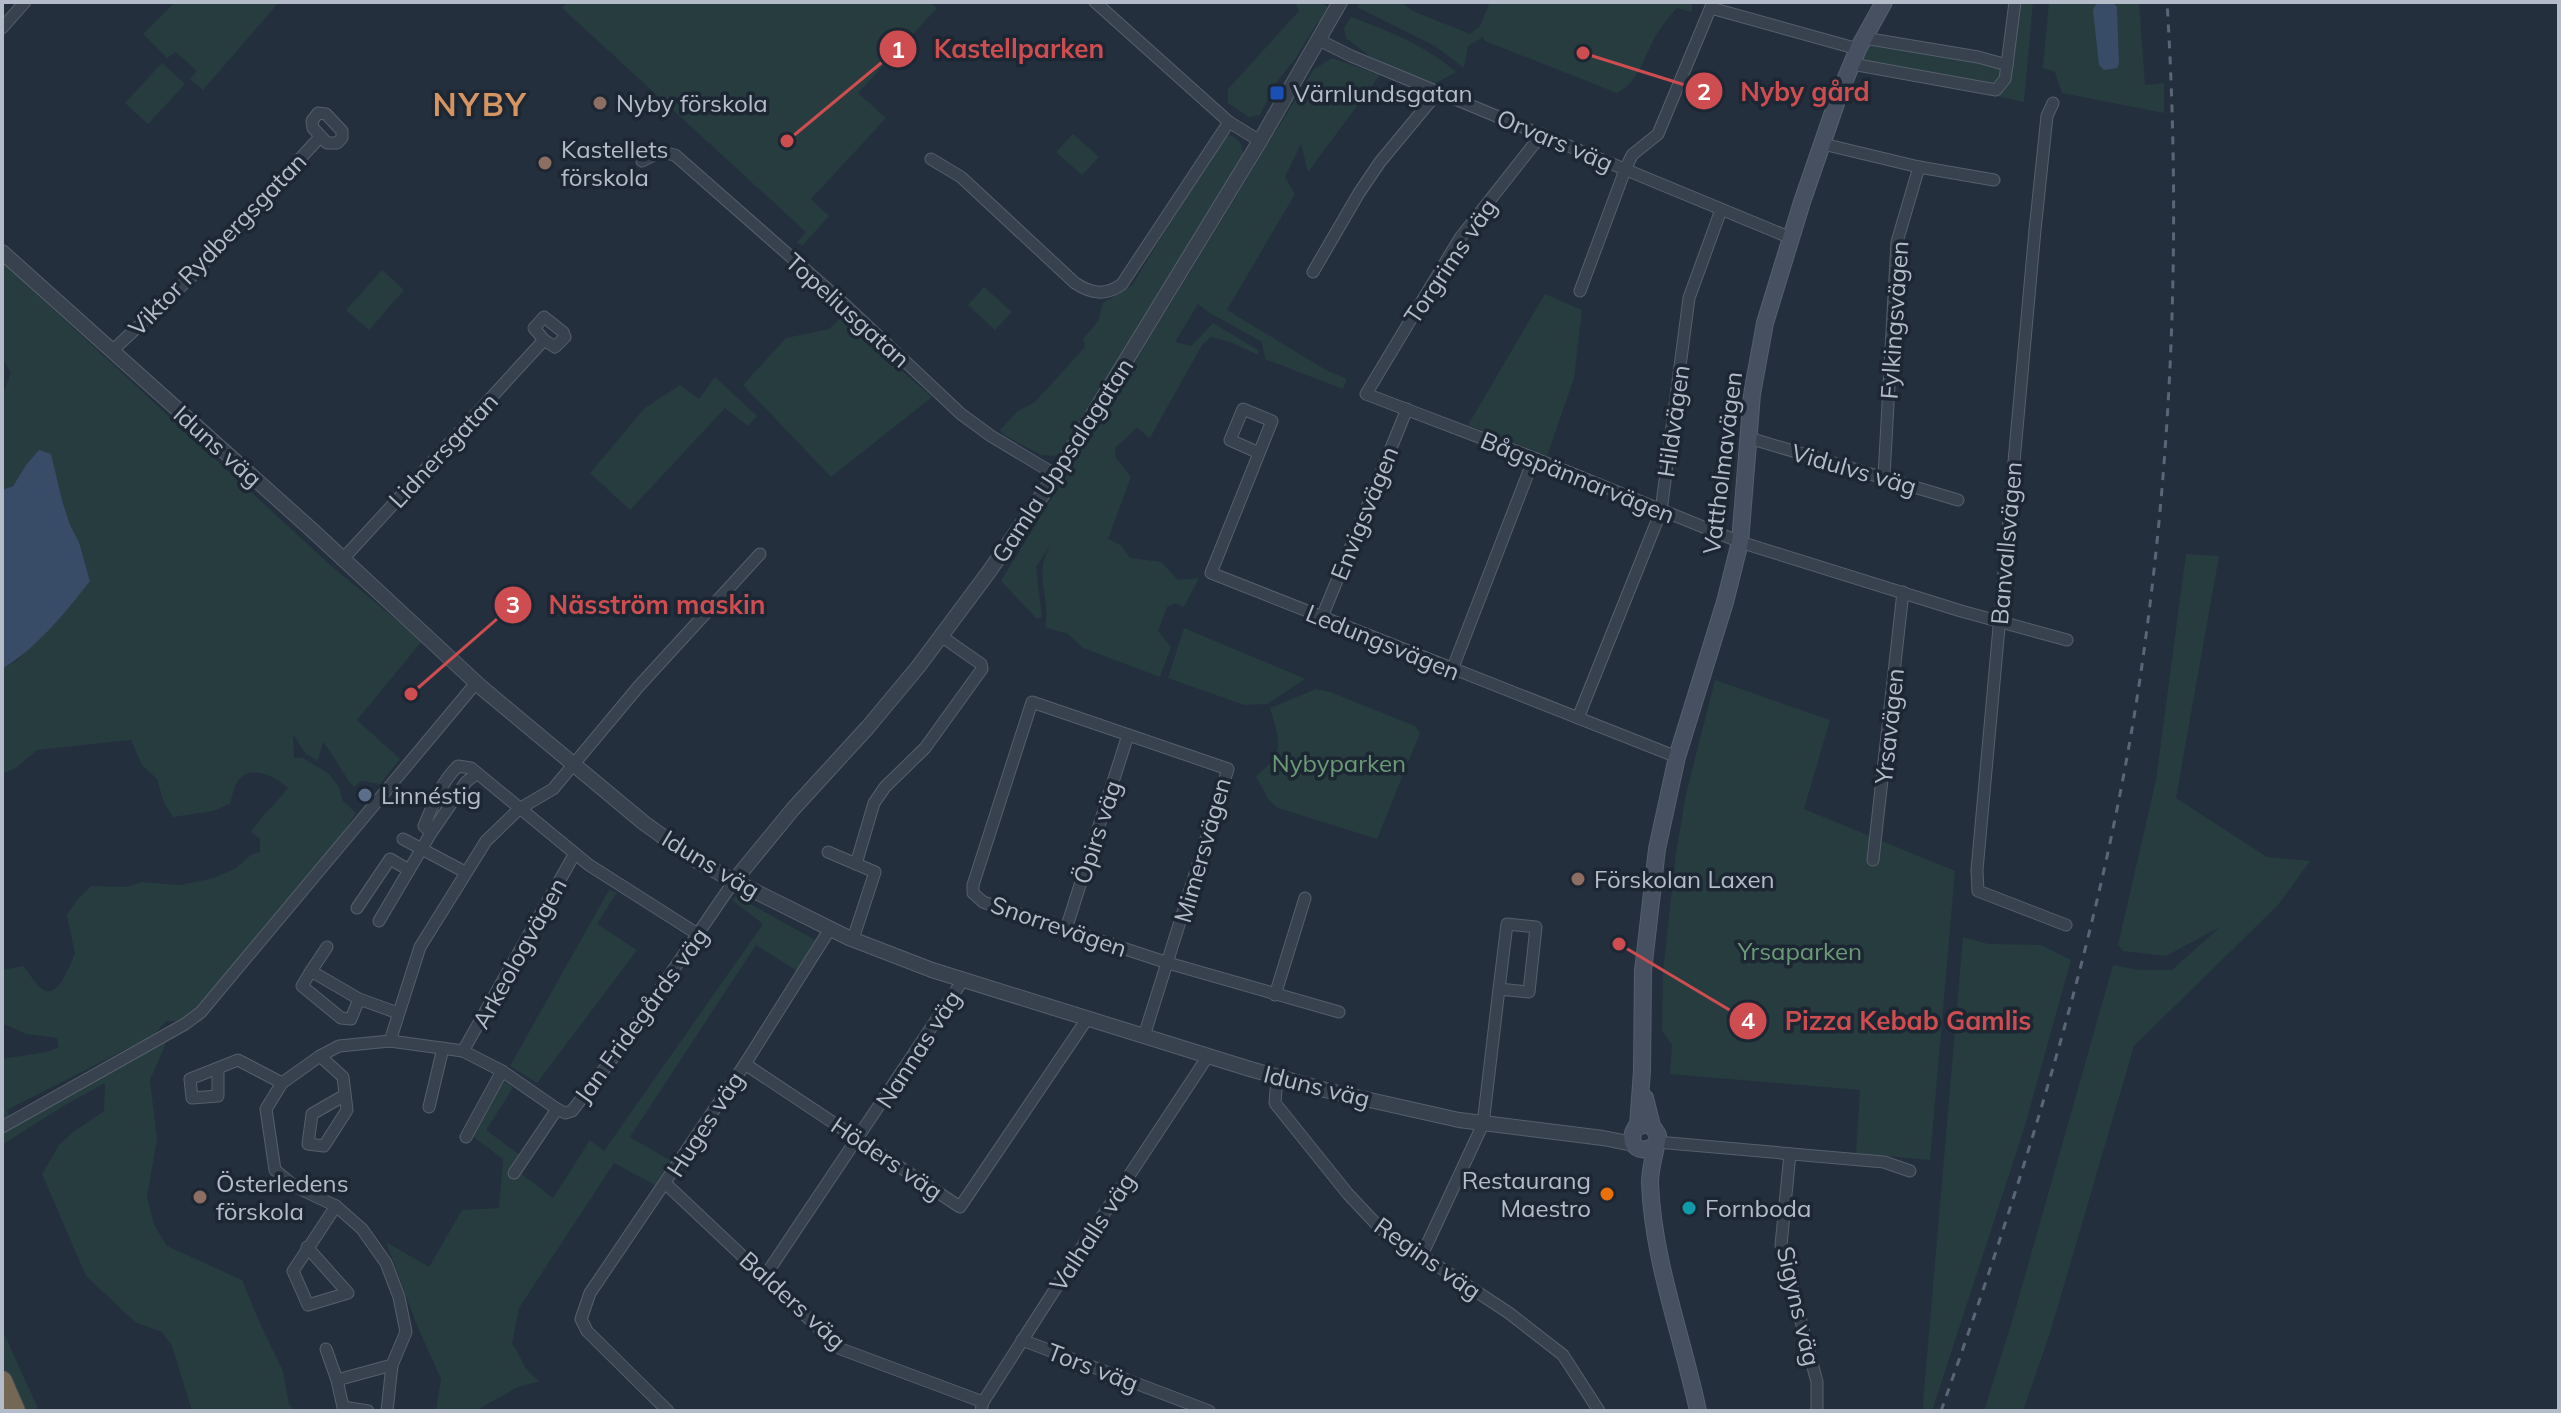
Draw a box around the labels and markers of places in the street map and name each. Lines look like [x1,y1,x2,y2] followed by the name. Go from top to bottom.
[878,24,1121,74] callout: Kastellparken
[1684,66,1886,116] callout: Nyby gård
[1293,78,1473,108] place label: Värnlundsgatan
[1268,84,1286,102] marker: Värnlundsgatan
[616,88,768,118] place label: Nyby förskola
[591,94,609,112] marker: Nyby förskola
[561,134,669,192] place label: Kastellets förskola
[536,154,554,172] marker: Kastellets förskola
[493,580,782,630] callout: Näsström maskin
[381,780,481,810] place label: Linnéstig
[356,786,374,804] marker: Linnéstig
[1594,864,1775,894] place label: Förskolan Laxen
[1569,870,1587,888] marker: Förskolan Laxen
[1728,996,2047,1046] callout: Pizza Kebab Gamlis
[1462,1165,1591,1223] place label: Restaurang Maestro
[216,1168,349,1226] place label: Österledens förskola
[1598,1185,1616,1203] marker: Restaurang Maestro
[191,1188,209,1206] marker: Österledens förskola
[1705,1193,1811,1223] place label: Fornboda
[1680,1199,1698,1217] marker: Fornboda

